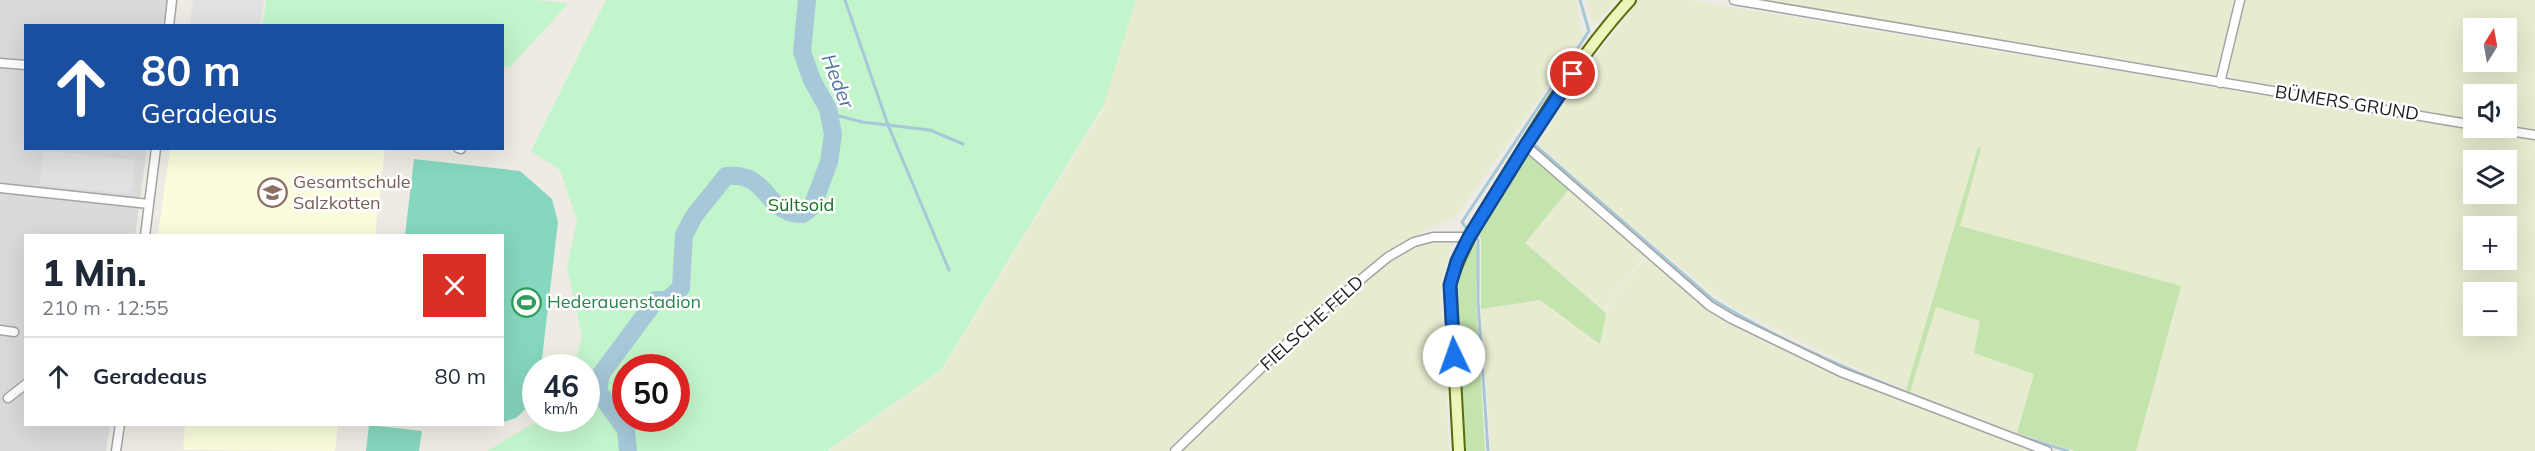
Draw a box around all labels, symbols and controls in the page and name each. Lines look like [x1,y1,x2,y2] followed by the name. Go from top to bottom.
[2463,18,2517,72] north arrow
[2463,18,2517,336] map controls
[141,44,241,97] text: 80 m
[42,48,120,126] icon: ahead
[1547,48,1598,99] pin
[817,50,860,112] water label: Heder
[1556,57,1589,90] icon: arrive
[2273,80,2421,125] street label: BÜMERS GRUND
[2463,84,2517,138] button: sound
[141,96,277,130] text: Geradeaus
[2463,150,2517,204] button: layers
[293,170,411,214] place label: Gesamtschule Salzkotten
[256,176,288,208] school or university icon: Gesamtschule Salzkotten
[768,193,834,216] park label: Sültsoid
[2463,216,2517,270] button: +
[42,250,147,295] text: 1 Min.
[423,254,486,317] button: close
[1255,270,1368,375] street label: FIELSCHE FELD
[2463,282,2517,336] button: −
[510,286,542,318] sports icon: Hederauenstadion
[547,290,701,313] place label: Hederauenstadion
[42,295,168,320] text: 210 m · 12:55
[1422,324,1486,388] position arrow
[612,354,690,432] speed limit sign: 50
[42,360,75,393] icon: ahead
[93,362,207,390] text: Geradeaus
[435,362,486,390] text: 80 m
[543,367,579,405] text: 46
[544,399,578,418] text: km/h

